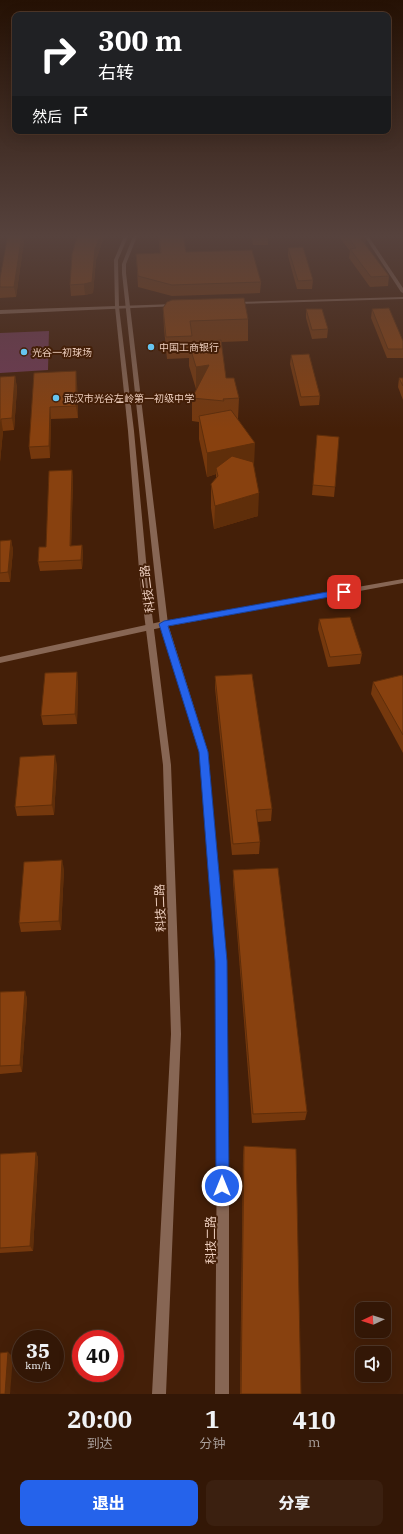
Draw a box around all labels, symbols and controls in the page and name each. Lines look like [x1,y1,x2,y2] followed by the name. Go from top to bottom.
[98,22,182,59] text: 300 m
[32,28,84,80] icon: right
[98,61,134,84] text: 右转
[70,104,92,126] icon: arrive
[32,107,62,126] text: 然后
[159,341,219,354] place label: 中国工商银行
[146,342,156,352] marker: 中国工商银行
[32,346,92,359] place label: 光谷一初球场
[19,347,29,357] marker: 光谷一初球场
[64,392,194,405] place label: 武汉市光谷左岭第一初级中学
[51,393,61,403] marker: 武汉市光谷左岭第一初级中学
[137,564,157,614] street label: 科技二路
[327,575,361,609] pin
[333,581,355,603] icon: arrive
[152,884,168,932] street label: 科技二路
[201,1165,243,1207] position arrow
[203,1216,218,1264] street label: 科技二路
[355,1302,391,1338] north arrow
[355,1302,391,1382] map controls
[72,1330,124,1382] speed limit sign: 40
[26,1337,50,1364] text: 35
[355,1346,391,1382] button: sound
[25,1359,51,1372] text: km/h
[67,1403,132,1435] text: 20:00
[205,1403,220,1435] text: 1
[293,1404,336,1436] text: 410
[308,1434,320,1451] text: m
[87,1435,113,1452] text: 到达
[199,1435,225,1452] text: 分钟
[20,1480,198,1526] button: 退出
[206,1480,383,1526] button: 分享

